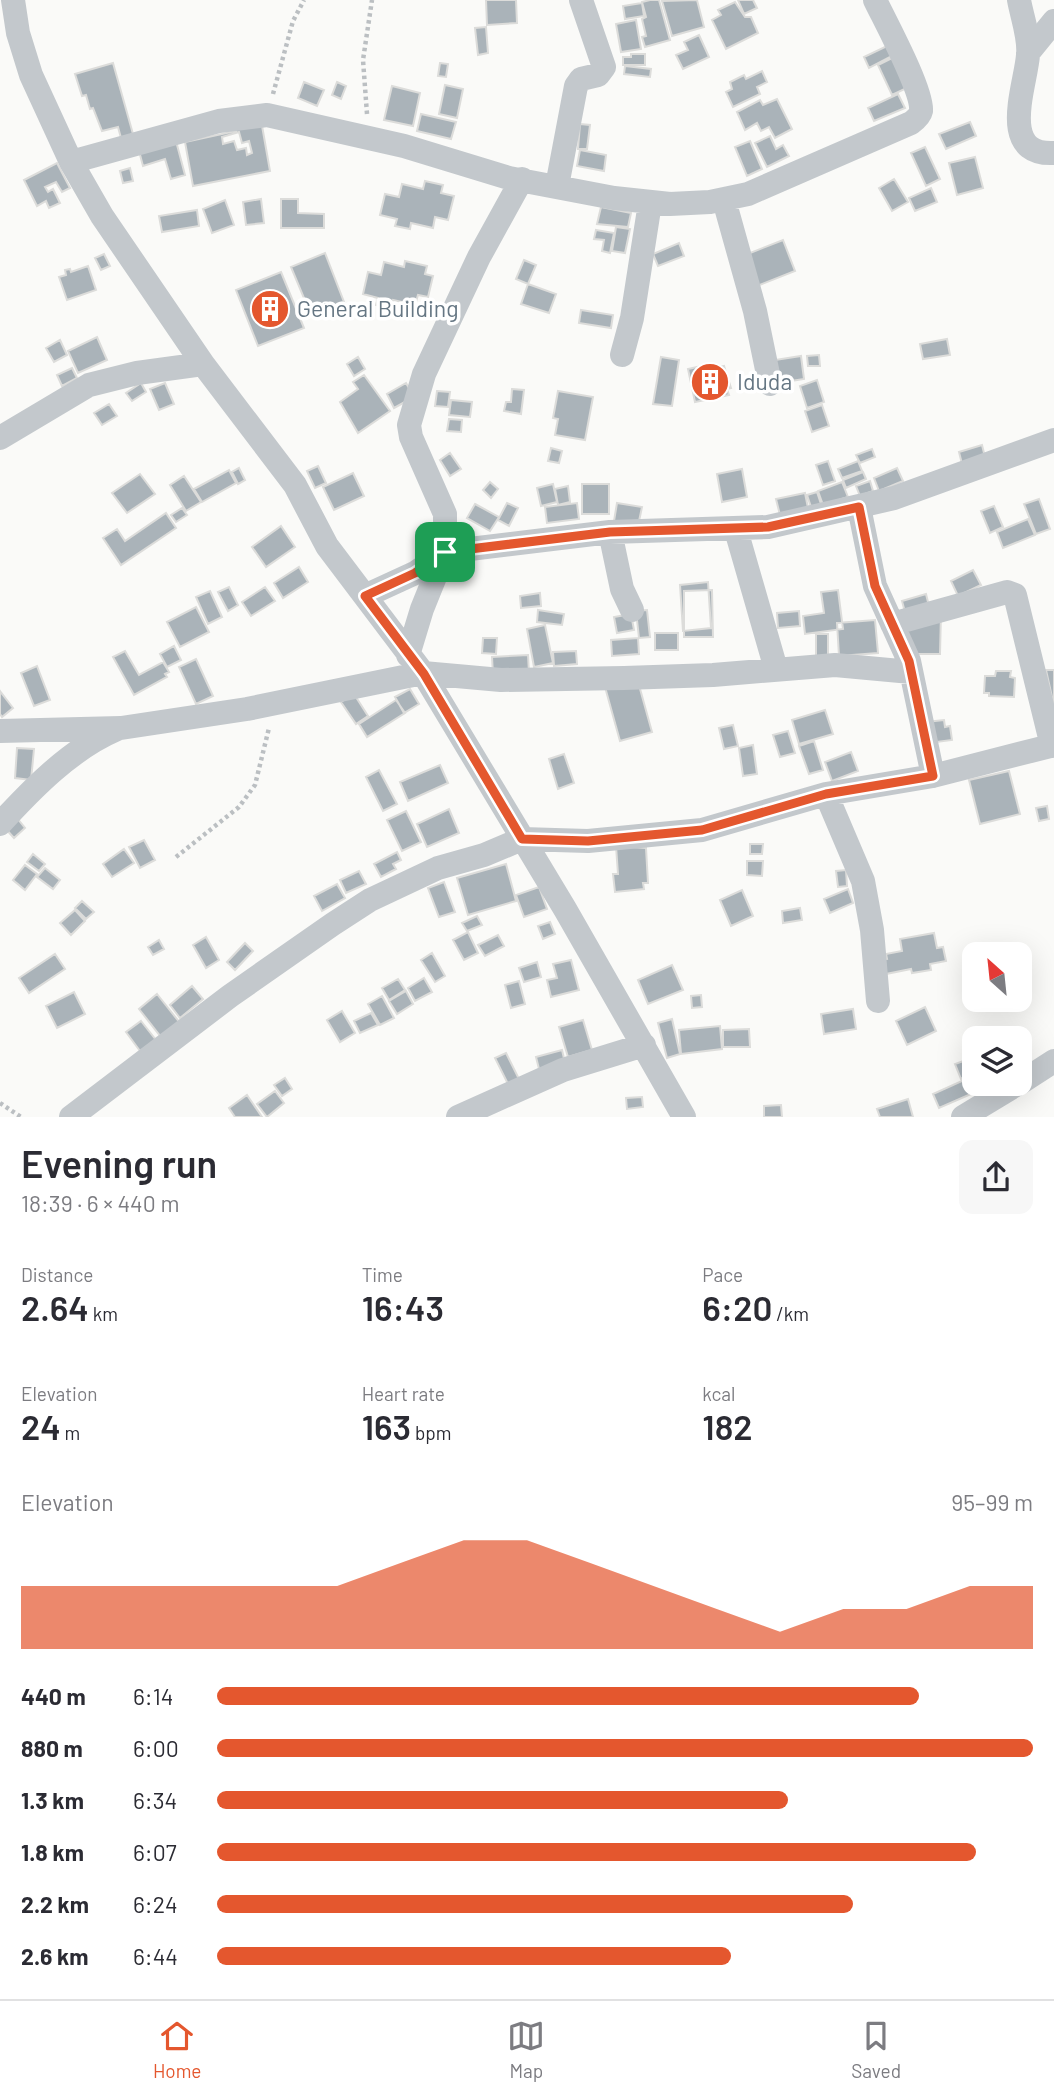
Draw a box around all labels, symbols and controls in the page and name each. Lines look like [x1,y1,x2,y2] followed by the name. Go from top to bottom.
[249,288,291,330] building icon: General Building
[297,294,459,322] place label: General Building
[689,361,731,403] building icon: Iduda
[737,367,792,395] place label: Iduda
[415,522,475,582] pin
[426,533,464,571] icon: arrive
[962,942,1032,1012] north arrow
[962,942,1032,1096] map controls
[962,1026,1032,1096] button: layers
[21,1140,217,1186] text: Evening run
[959,1140,1033,1214] button: share
[21,1189,179,1217] text: 18:39 · 6 × 440 m
[21,1263,93,1286] text: Distance
[362,1263,403,1286] text: Time
[702,1263,743,1286] text: Pace
[21,1286,89,1328] text: 2.64
[362,1286,444,1328] text: 16:43
[702,1286,772,1328] text: 6:20
[89,1302,118,1325] text: km
[772,1302,809,1325] text: /km
[21,1382,98,1405] text: Elevation
[362,1382,445,1405] text: Heart rate
[702,1382,735,1405] text: kcal
[21,1405,61,1447] text: 24
[362,1405,411,1447] text: 163
[702,1405,753,1447] text: 182
[61,1421,80,1444] text: m
[411,1421,452,1444] text: bpm
[21,1488,114,1516] text: Elevation
[951,1488,1033,1516] text: 95–99 m
[21,1682,86,1710] text: 440 m
[133,1682,173,1710] text: 6:14
[21,1734,83,1762] text: 880 m
[133,1734,179,1762] text: 6:00
[21,1786,84,1814] text: 1.3 km
[133,1786,177,1814] text: 6:34
[21,1838,84,1866] text: 1.8 km
[133,1838,177,1866] text: 6:07
[21,1890,89,1918] text: 2.2 km
[133,1890,178,1918] text: 6:24
[21,1942,89,1970] text: 2.6 km
[133,1942,178,1970] text: 6:44
[153,2017,201,2082] tab: Home
[507,2017,545,2082] tab: Map
[851,2017,901,2082] tab: Saved

